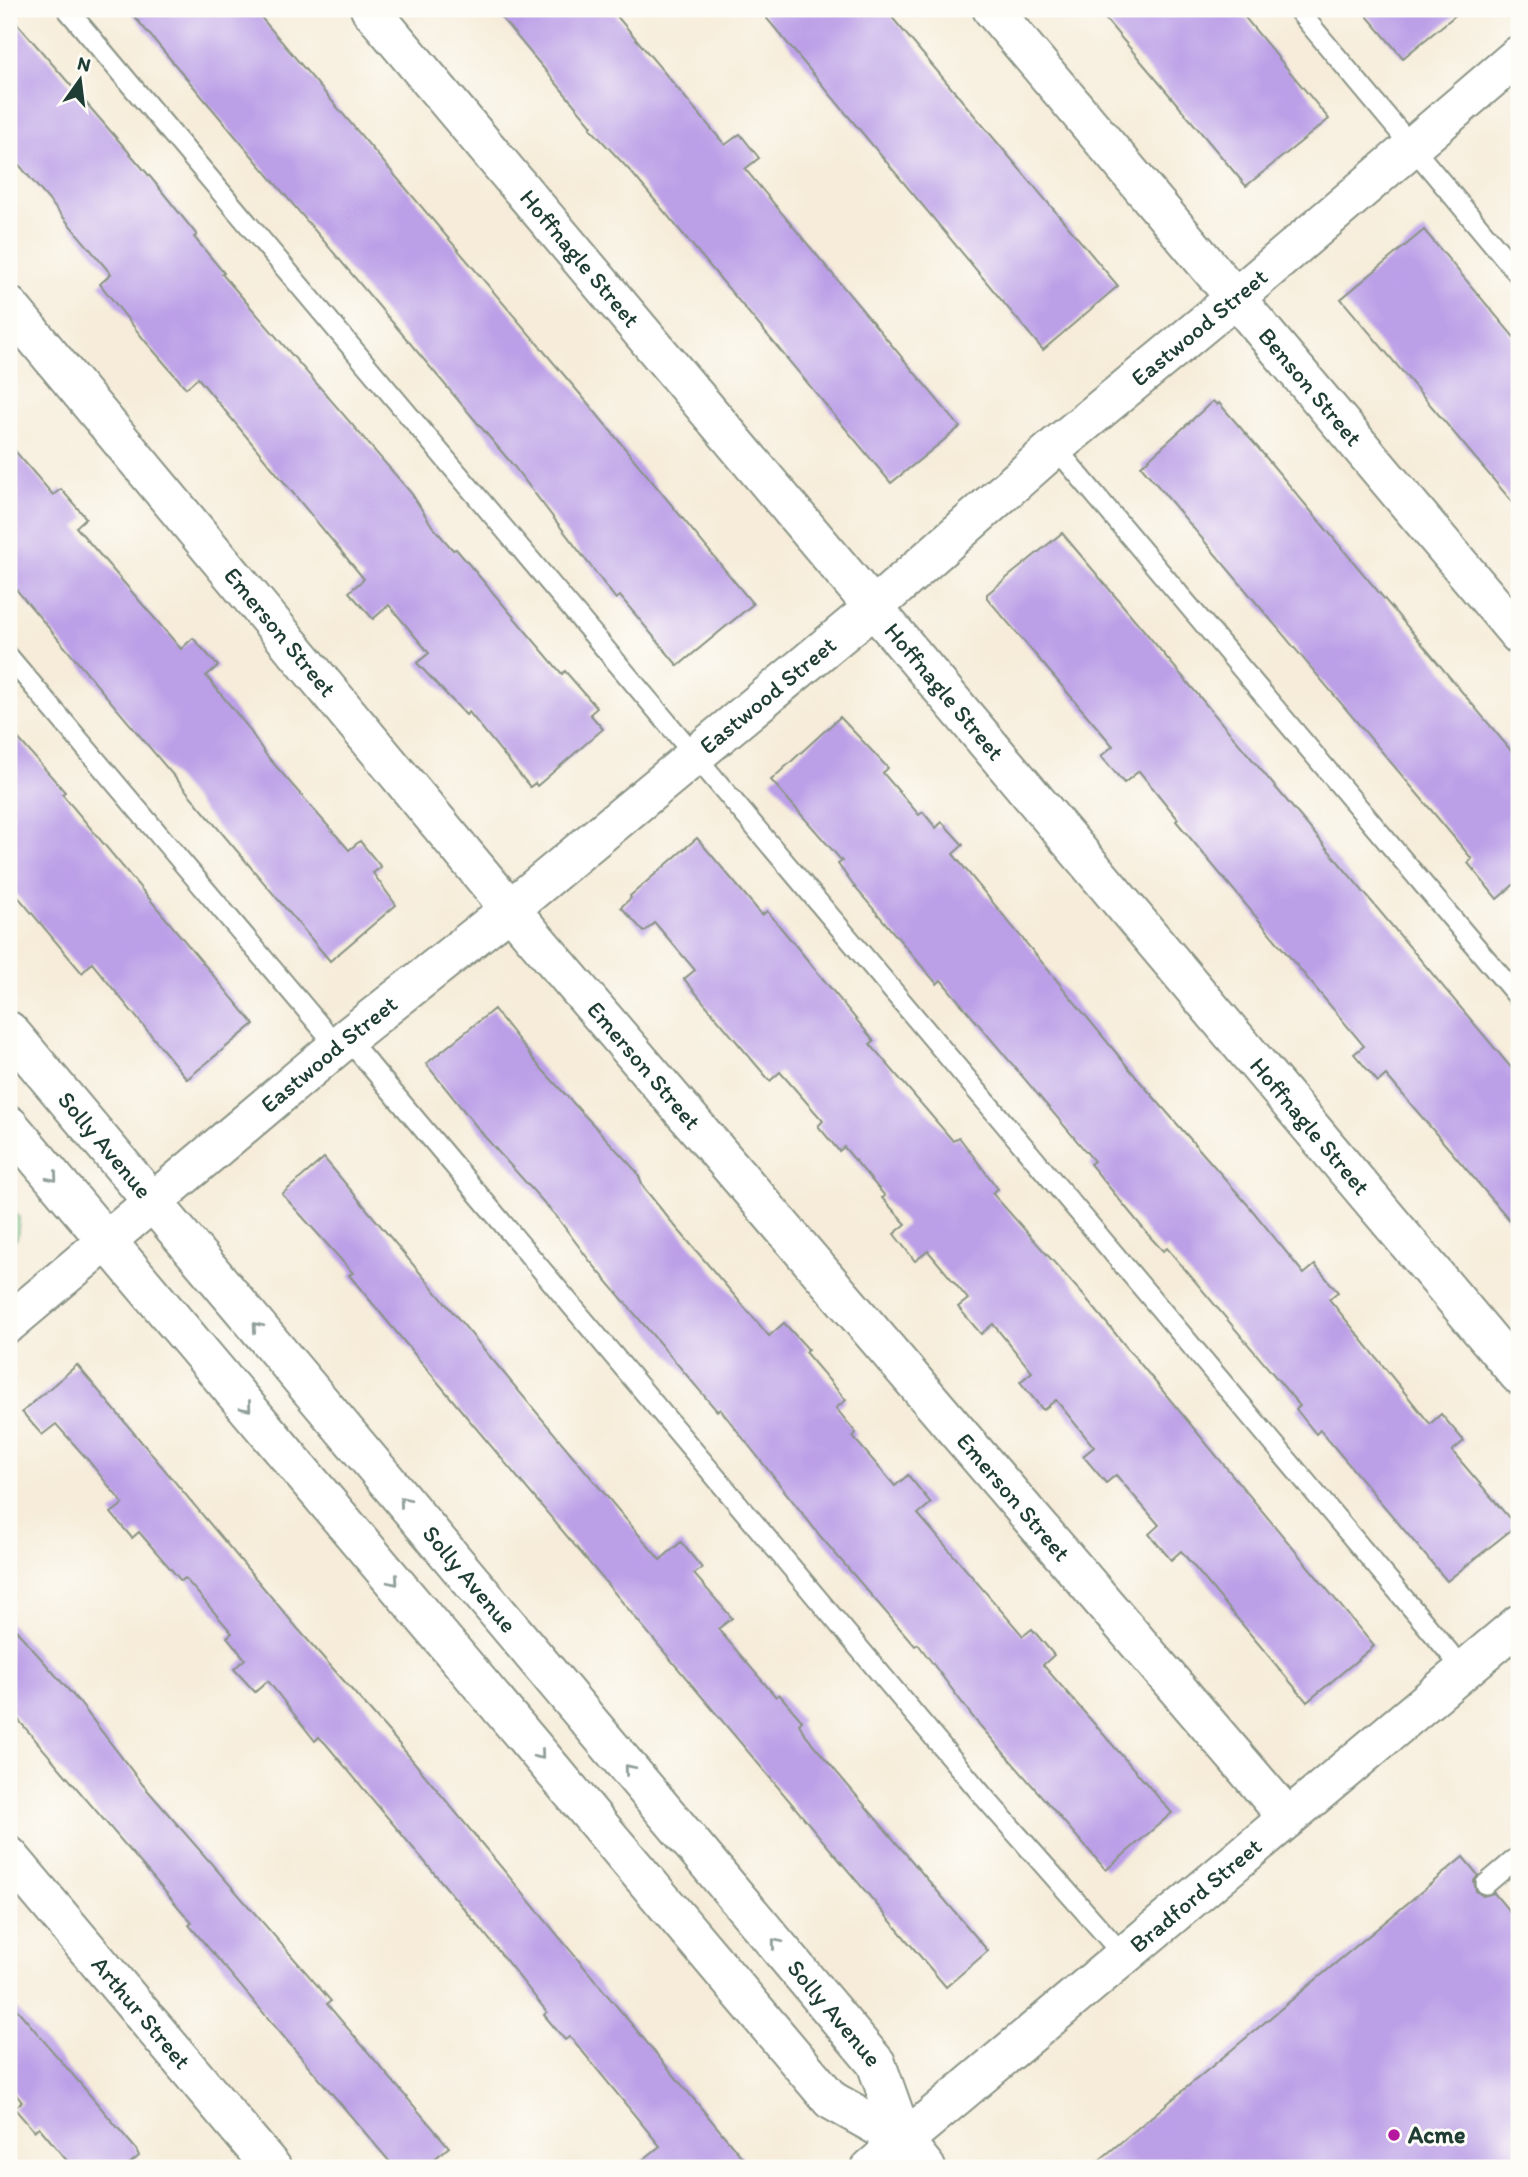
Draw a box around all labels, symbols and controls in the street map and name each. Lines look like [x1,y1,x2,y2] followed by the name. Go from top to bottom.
[46,46,116,116] north arrow
[75,51,93,77] text: N
[514,183,646,333] street label: Hoffnagle Street
[1125,262,1273,392] street label: Eastwood Street
[1252,321,1369,452] street label: Benson Street
[218,561,343,703] street label: Emerson Street
[878,616,1011,766] street label: Hoffnagle Street
[693,630,842,760] street label: Eastwood Street
[254,989,403,1119] street label: Eastwood Street
[581,995,707,1135] street label: Emerson Street
[1244,1051,1376,1201] street label: Hoffnagle Street
[52,1085,159,1204] street label: Solly Avenue
[45,1168,57,1181] one-way arrow
[253,1322,265,1335] one-way arrow
[239,1398,251,1411] one-way arrow
[951,1427,1077,1567] street label: Emerson Street
[400,1497,412,1510] one-way arrow
[417,1519,523,1638] street label: Solly Avenue
[386,1572,398,1585] one-way arrow
[532,1746,544,1759] one-way arrow
[625,1764,637,1777] one-way arrow
[1124,1831,1267,1959] street label: Bradford Street
[772,1938,784,1951] one-way arrow
[86,1950,197,2075] street label: Arthur Street
[781,1953,888,2073] street label: Solly Avenue
[1407,2120,1465,2149] place label: Acme
[1386,2127,1402,2143] marker: Acme

